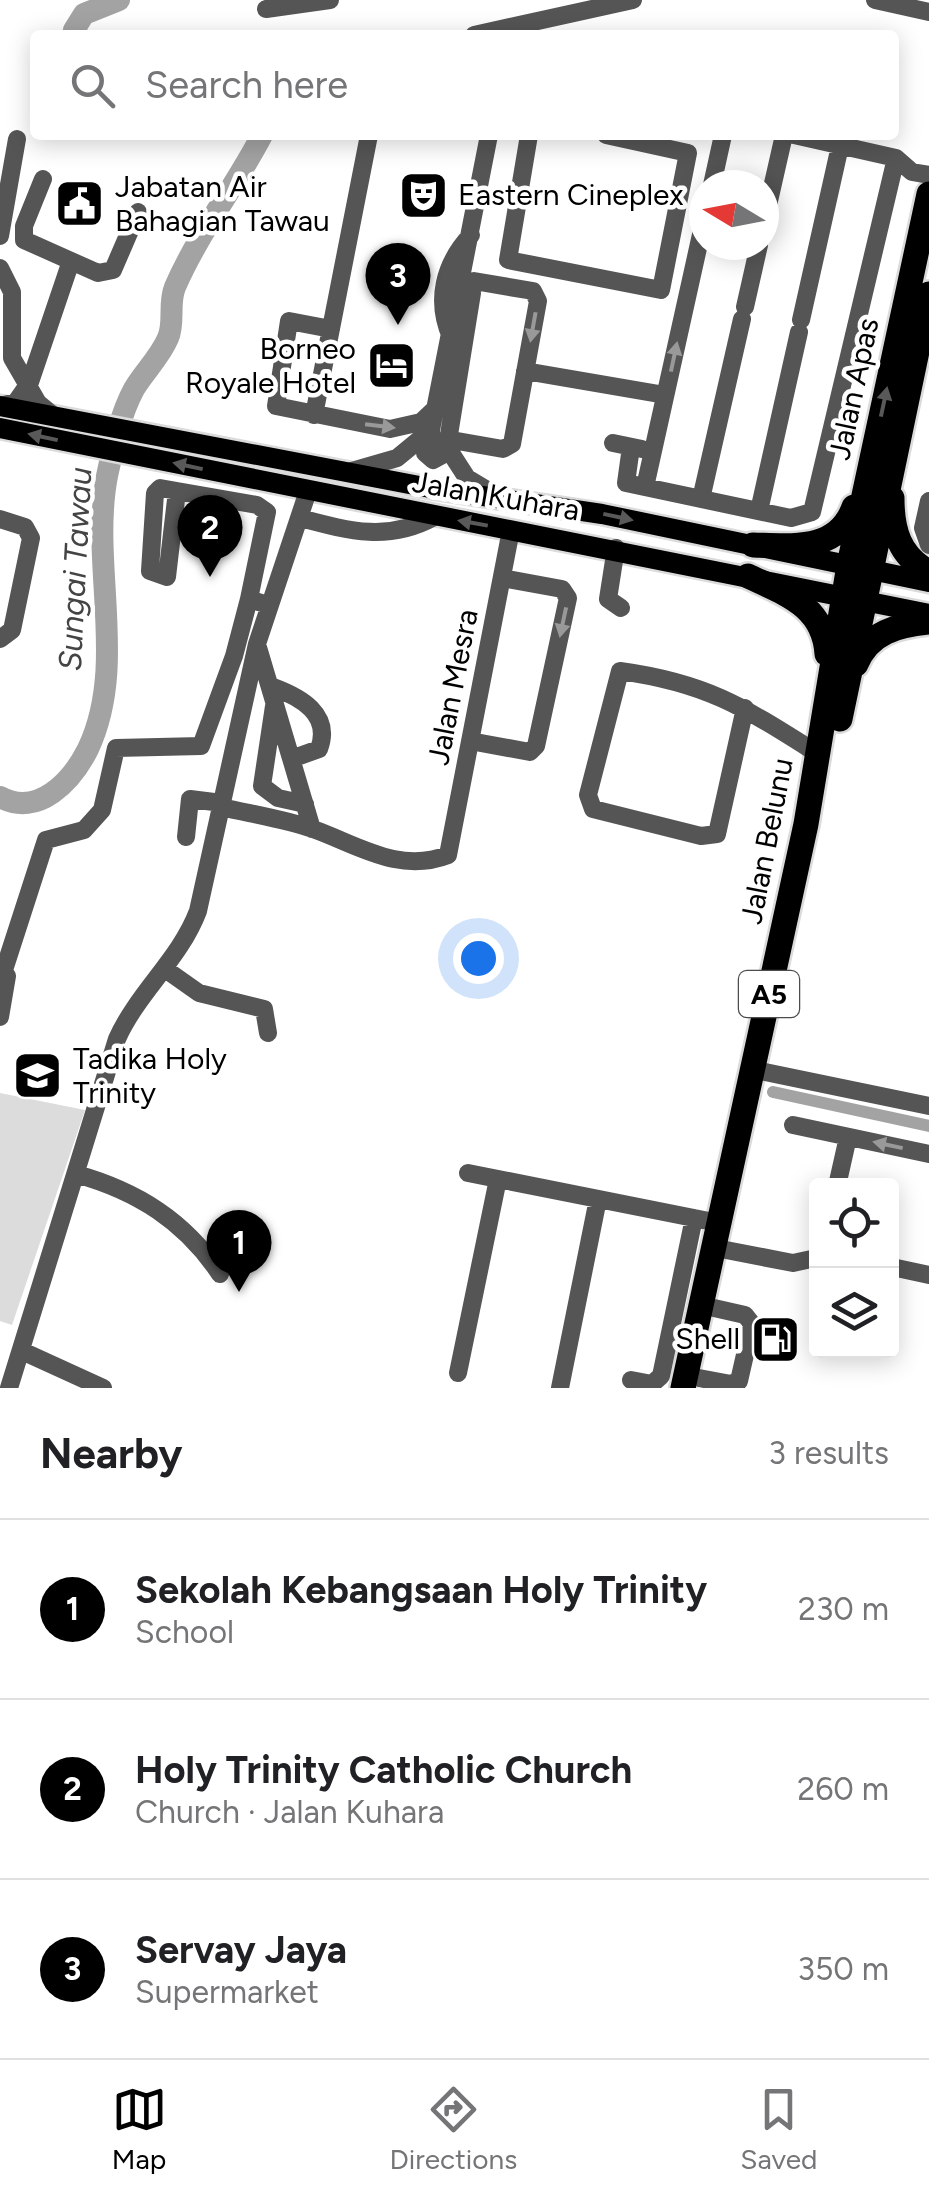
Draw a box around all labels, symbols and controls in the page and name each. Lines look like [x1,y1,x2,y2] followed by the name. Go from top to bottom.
[30,30,899,140] search box
[65,58,120,113] icon: search
[145,62,348,108] text: Search here
[115,168,330,239] place label: Jabatan Air Bahagian Tawau
[397,169,449,221] theatre icon: Eastern Cineplex
[689,170,779,260] north arrow
[458,176,684,213] place label: Eastern Cineplex
[54,178,106,230] public building icon: Jabatan Air Bahagian Tawau
[366,242,430,325] pin: 3
[525,312,541,343] one-way arrow
[820,315,887,463] street label: Jalan Apas
[185,330,356,401] place label: Borneo Royale Hotel
[365,340,417,392] hotel icon: Borneo Royale Hotel
[666,341,682,372] one-way arrow
[877,386,893,417] one-way arrow
[364,418,396,434] one-way arrow
[27,428,58,444] one-way arrow
[173,458,204,474] one-way arrow
[410,463,583,528] street label: Jalan Kuhara
[51,466,99,672] water label: Sungai Tawau
[178,494,242,577] pin: 2
[602,510,633,526] one-way arrow
[457,515,489,530] one-way arrow
[419,606,486,768] street label: Jalan Mesra
[554,607,570,638] one-way arrow
[732,755,801,927] street label: Jalan Belunu
[453,933,504,984] your location
[739,971,799,1017] road number: A5
[73,1040,227,1111] place label: Tadika Holy Trinity
[12,1050,64,1102] school or university icon: Tadika Holy Trinity
[872,1137,903,1153] one-way arrow
[809,1178,899,1358] map controls
[809,1178,899,1268] button: locate
[206,1210,272,1292] pin: 1
[809,1268,899,1358] button: layers
[749,1313,801,1365] fuel station icon: Shell
[675,1320,740,1357] place label: Shell
[40,1428,182,1479] text: Nearby
[769,1434,889,1472] text: 3 results
[135,1567,707,1613] text: Sekolah Kebangsaan Holy Trinity
[66,1590,79,1628] text: 1
[798,1590,889,1628] text: 230 m
[135,1613,234,1651] text: School
[135,1747,632,1793] text: Holy Trinity Catholic Church
[63,1770,82,1808] text: 2
[797,1770,889,1808] text: 260 m
[135,1793,444,1831] text: Church · Jalan Kuhara
[135,1927,347,1973] text: Servay Jaya
[64,1950,81,1988] text: 3
[798,1950,889,1988] text: 350 m
[135,1973,319,2011] text: Supermarket
[112,2082,167,2176] tab: Map
[390,2082,517,2176] tab: Directions
[740,2082,817,2176] tab: Saved

